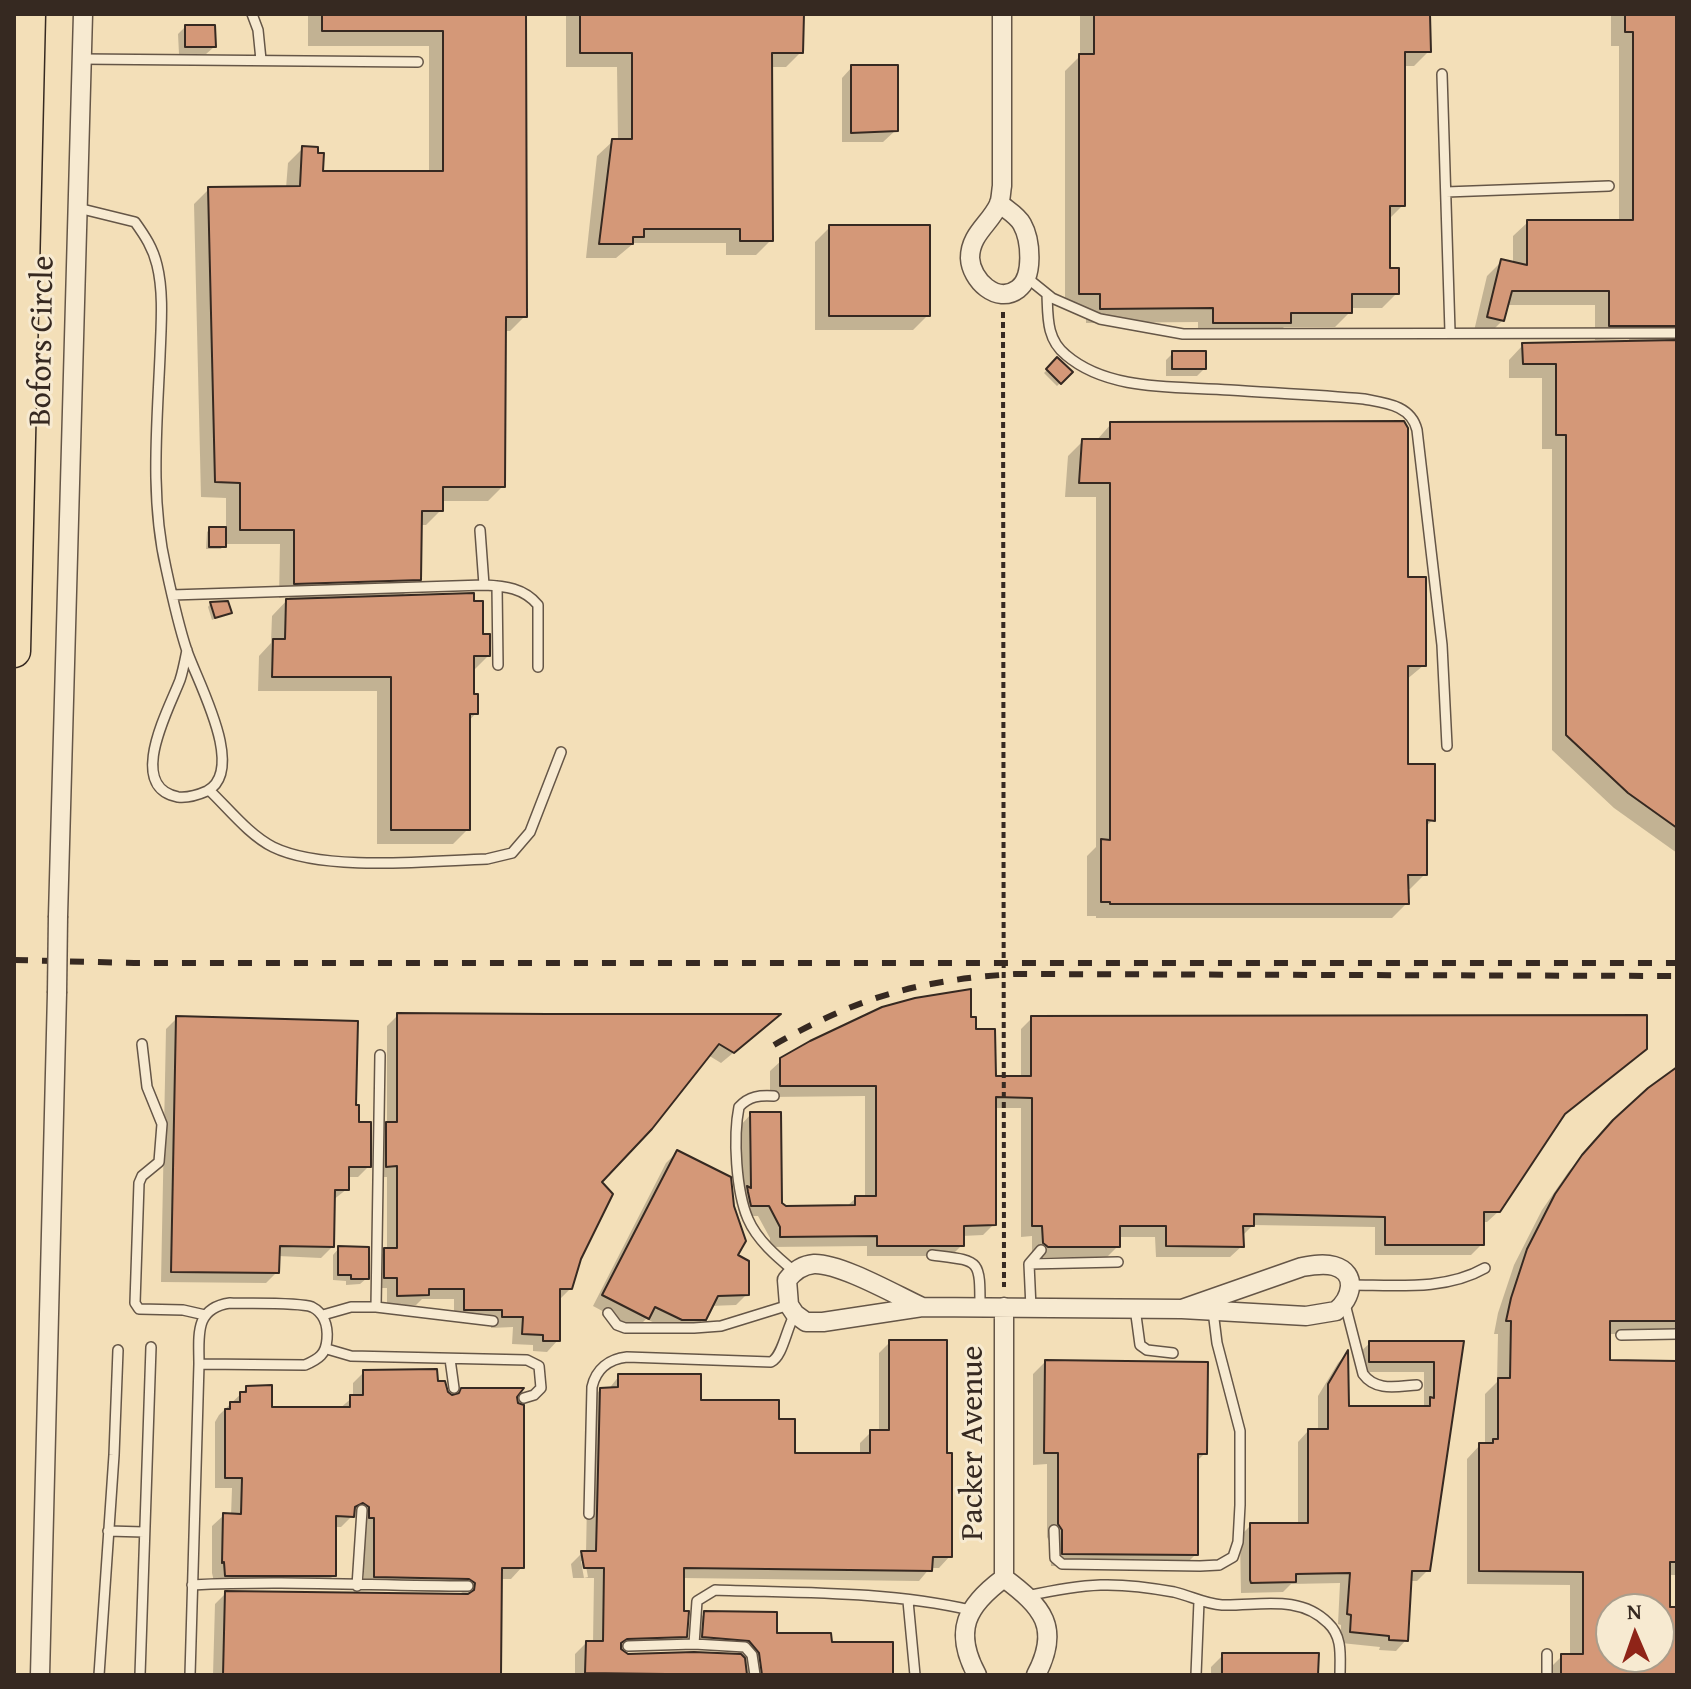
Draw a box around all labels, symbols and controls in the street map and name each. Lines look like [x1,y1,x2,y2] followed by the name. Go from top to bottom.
[22,255,64,427] street label: Bofors Circle
[955,1345,993,1541] street label: Packer Avenue
[1595,1593,1675,1673] north arrow
[1626,1595,1642,1627] text: N

